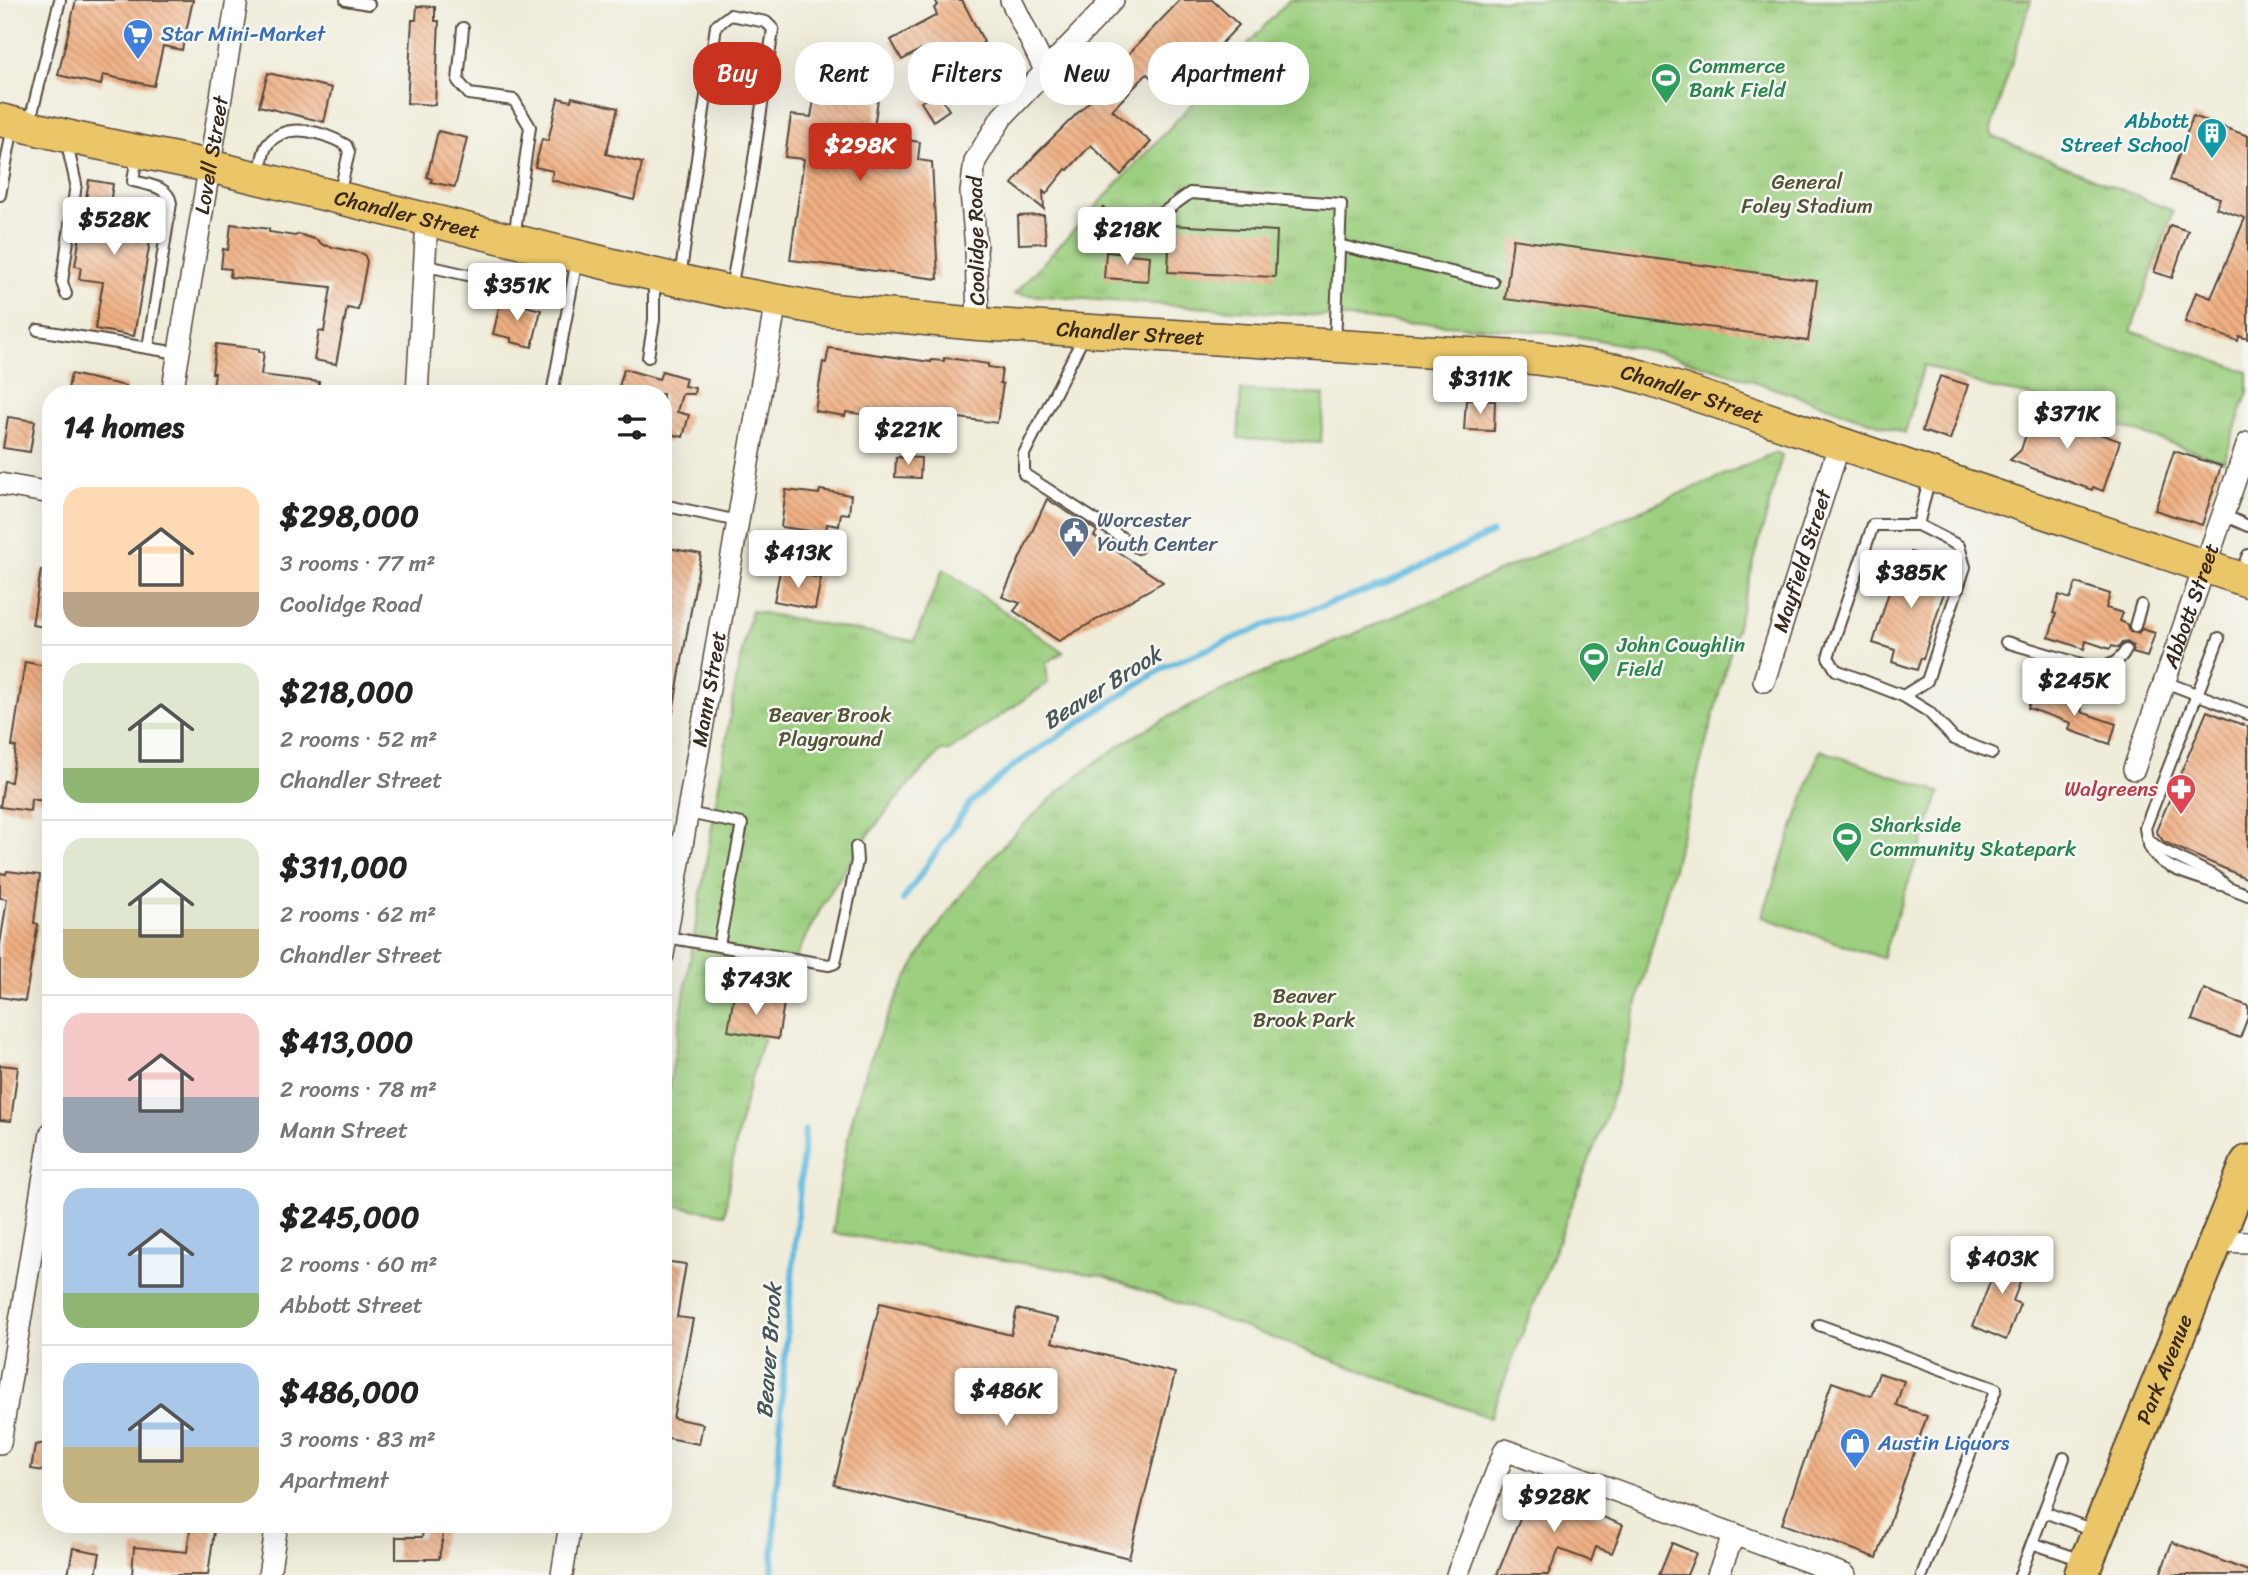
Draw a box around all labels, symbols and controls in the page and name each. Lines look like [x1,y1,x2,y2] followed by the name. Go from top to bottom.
[161,15,327,53] place label: Star Mini-Market
[121,17,155,61] supermarket icon: Star Mini-Market
[693,42,781,105] chip: Buy
[795,42,894,105] chip: Rent
[908,42,1026,105] chip: Filters
[1040,42,1134,105] chip: New
[1148,42,1309,105] chip: Apartment
[1689,47,1787,109] place label: Commerce Bank Field
[1649,61,1683,105] sports icon: Commerce Bank Field
[183,92,240,217] street label: Lovell Street
[2061,102,2190,164] place label: Abbott Street School
[2195,116,2229,160] building icon: Abbott Street School
[811,124,909,183] pin: $298K
[825,125,895,166] text: $298K
[1741,163,1873,225] park label: General Foley Stadium
[956,174,996,306] street label: Coolidge Road
[331,178,484,251] street label: Chandler Street
[65,198,163,257] pin: $528K
[79,199,149,240] text: $528K
[1078,208,1176,267] pin: $218K
[1094,209,1160,250] text: $218K
[468,264,566,323] pin: $351K
[484,265,550,306] text: $351K
[1055,310,1206,357] street label: Chandler Street
[1616,353,1768,435] street label: Chandler Street
[1431,356,1529,416] pin: $311K
[1449,358,1511,399] text: $311K
[2018,392,2116,451] pin: $371K
[2034,393,2100,434] text: $371K
[63,400,184,454] text: 14 homes
[859,407,957,467] pin: $221K
[613,408,651,446] icon: filters
[875,409,941,450] text: $221K
[1762,483,1843,637] street label: Mayfield Street
[280,489,419,543] text: $298,000
[1097,501,1219,563] place label: Worcester Youth Center
[119,515,203,599] icon: home
[1057,515,1091,559] public building icon: Worcester Youth Center
[749,530,847,590] pin: $413K
[765,532,831,573] text: $413K
[2151,538,2231,674] street label: Abbott Street
[280,543,436,584] text: 3 rooms · 77 m²
[1862,550,1960,610] pin: $385K
[1876,552,1946,593] text: $385K
[280,584,421,625] text: Coolidge Road
[1616,626,1745,688] place label: John Coughlin Field
[680,628,738,750] street label: Mann Street
[1034,633,1172,741] water label: Beaver Brook
[1577,640,1611,684] sports icon: John Coughlin Field
[2025,658,2123,718] pin: $245K
[2038,660,2110,701] text: $245K
[280,665,413,719] text: $218,000
[119,691,203,775] icon: home
[769,696,892,758] park label: Beaver Brook Playground
[280,719,437,760] text: 2 rooms · 52 m²
[280,760,442,801] text: Chandler Street
[2064,770,2158,808] place label: Walgreens
[2164,772,2198,816] pharmacy icon: Walgreens
[1870,806,2077,868] place label: Sharkside Community Skatepark
[1830,820,1864,864] sports icon: Sharkside Community Skatepark
[280,840,407,894] text: $311,000
[119,866,203,950] icon: home
[280,894,436,935] text: 2 rooms · 62 m²
[280,935,442,976] text: Chandler Street
[707,958,805,1017] pin: $743K
[721,959,791,1000] text: $743K
[1253,977,1356,1039] park label: Beaver Brook Park
[280,1015,413,1069] text: $413,000
[119,1041,203,1125] icon: home
[280,1069,437,1110] text: 2 rooms · 78 m²
[280,1110,408,1151] text: Mann Street
[280,1190,420,1244] text: $245,000
[119,1216,203,1300] icon: home
[1953,1236,2051,1296] pin: $403K
[1966,1238,2038,1279] text: $403K
[280,1244,438,1285] text: 2 rooms · 60 m²
[744,1280,794,1420] water label: Beaver Brook
[280,1285,423,1326] text: Abbott Street
[2125,1308,2204,1430] street label: Park Avenue
[280,1365,419,1419] text: $486,000
[957,1368,1055,1428] pin: $486K
[971,1370,1041,1411] text: $486K
[119,1391,203,1475] icon: home
[280,1419,436,1460] text: 3 rooms · 83 m²
[1877,1424,2010,1462] place label: Austin Liquors
[1838,1426,1872,1470] shop icon: Austin Liquors
[280,1460,389,1501] text: Apartment
[1505,1474,1603,1534] pin: $928K
[1519,1476,1589,1517] text: $928K

